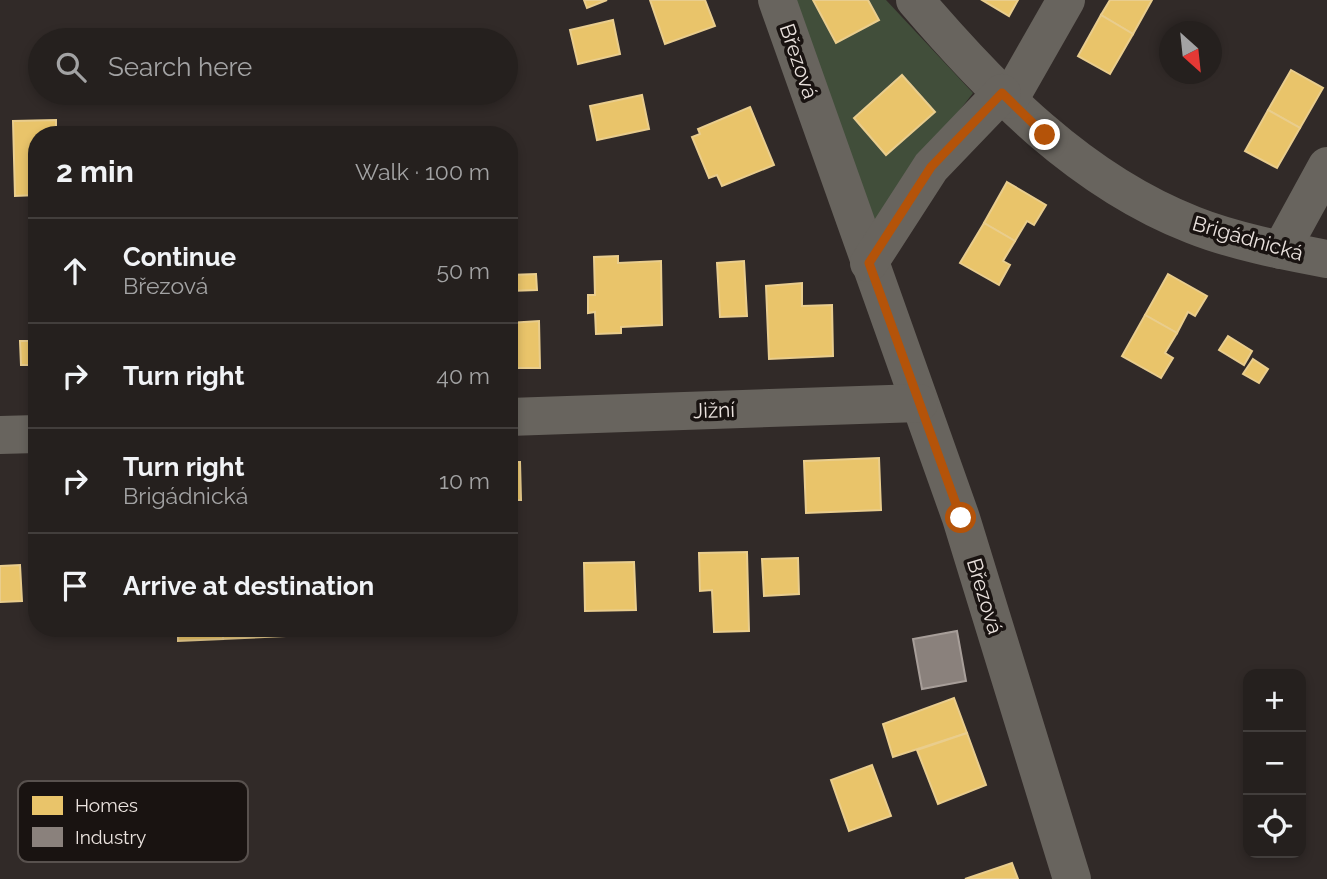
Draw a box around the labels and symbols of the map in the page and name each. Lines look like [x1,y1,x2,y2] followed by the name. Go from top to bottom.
[775,20,823,102] street label: Březová
[1159,21,1222,84] north arrow
[1029,119,1060,150] route end
[1190,210,1306,266] street label: Brigádnická
[693,397,736,423] street label: Jižní
[945,502,976,533] route start
[962,555,1008,637] street label: Březová
[18,781,248,862] legend
[75,794,138,816] text: Homes
[75,826,146,848] text: Industry

